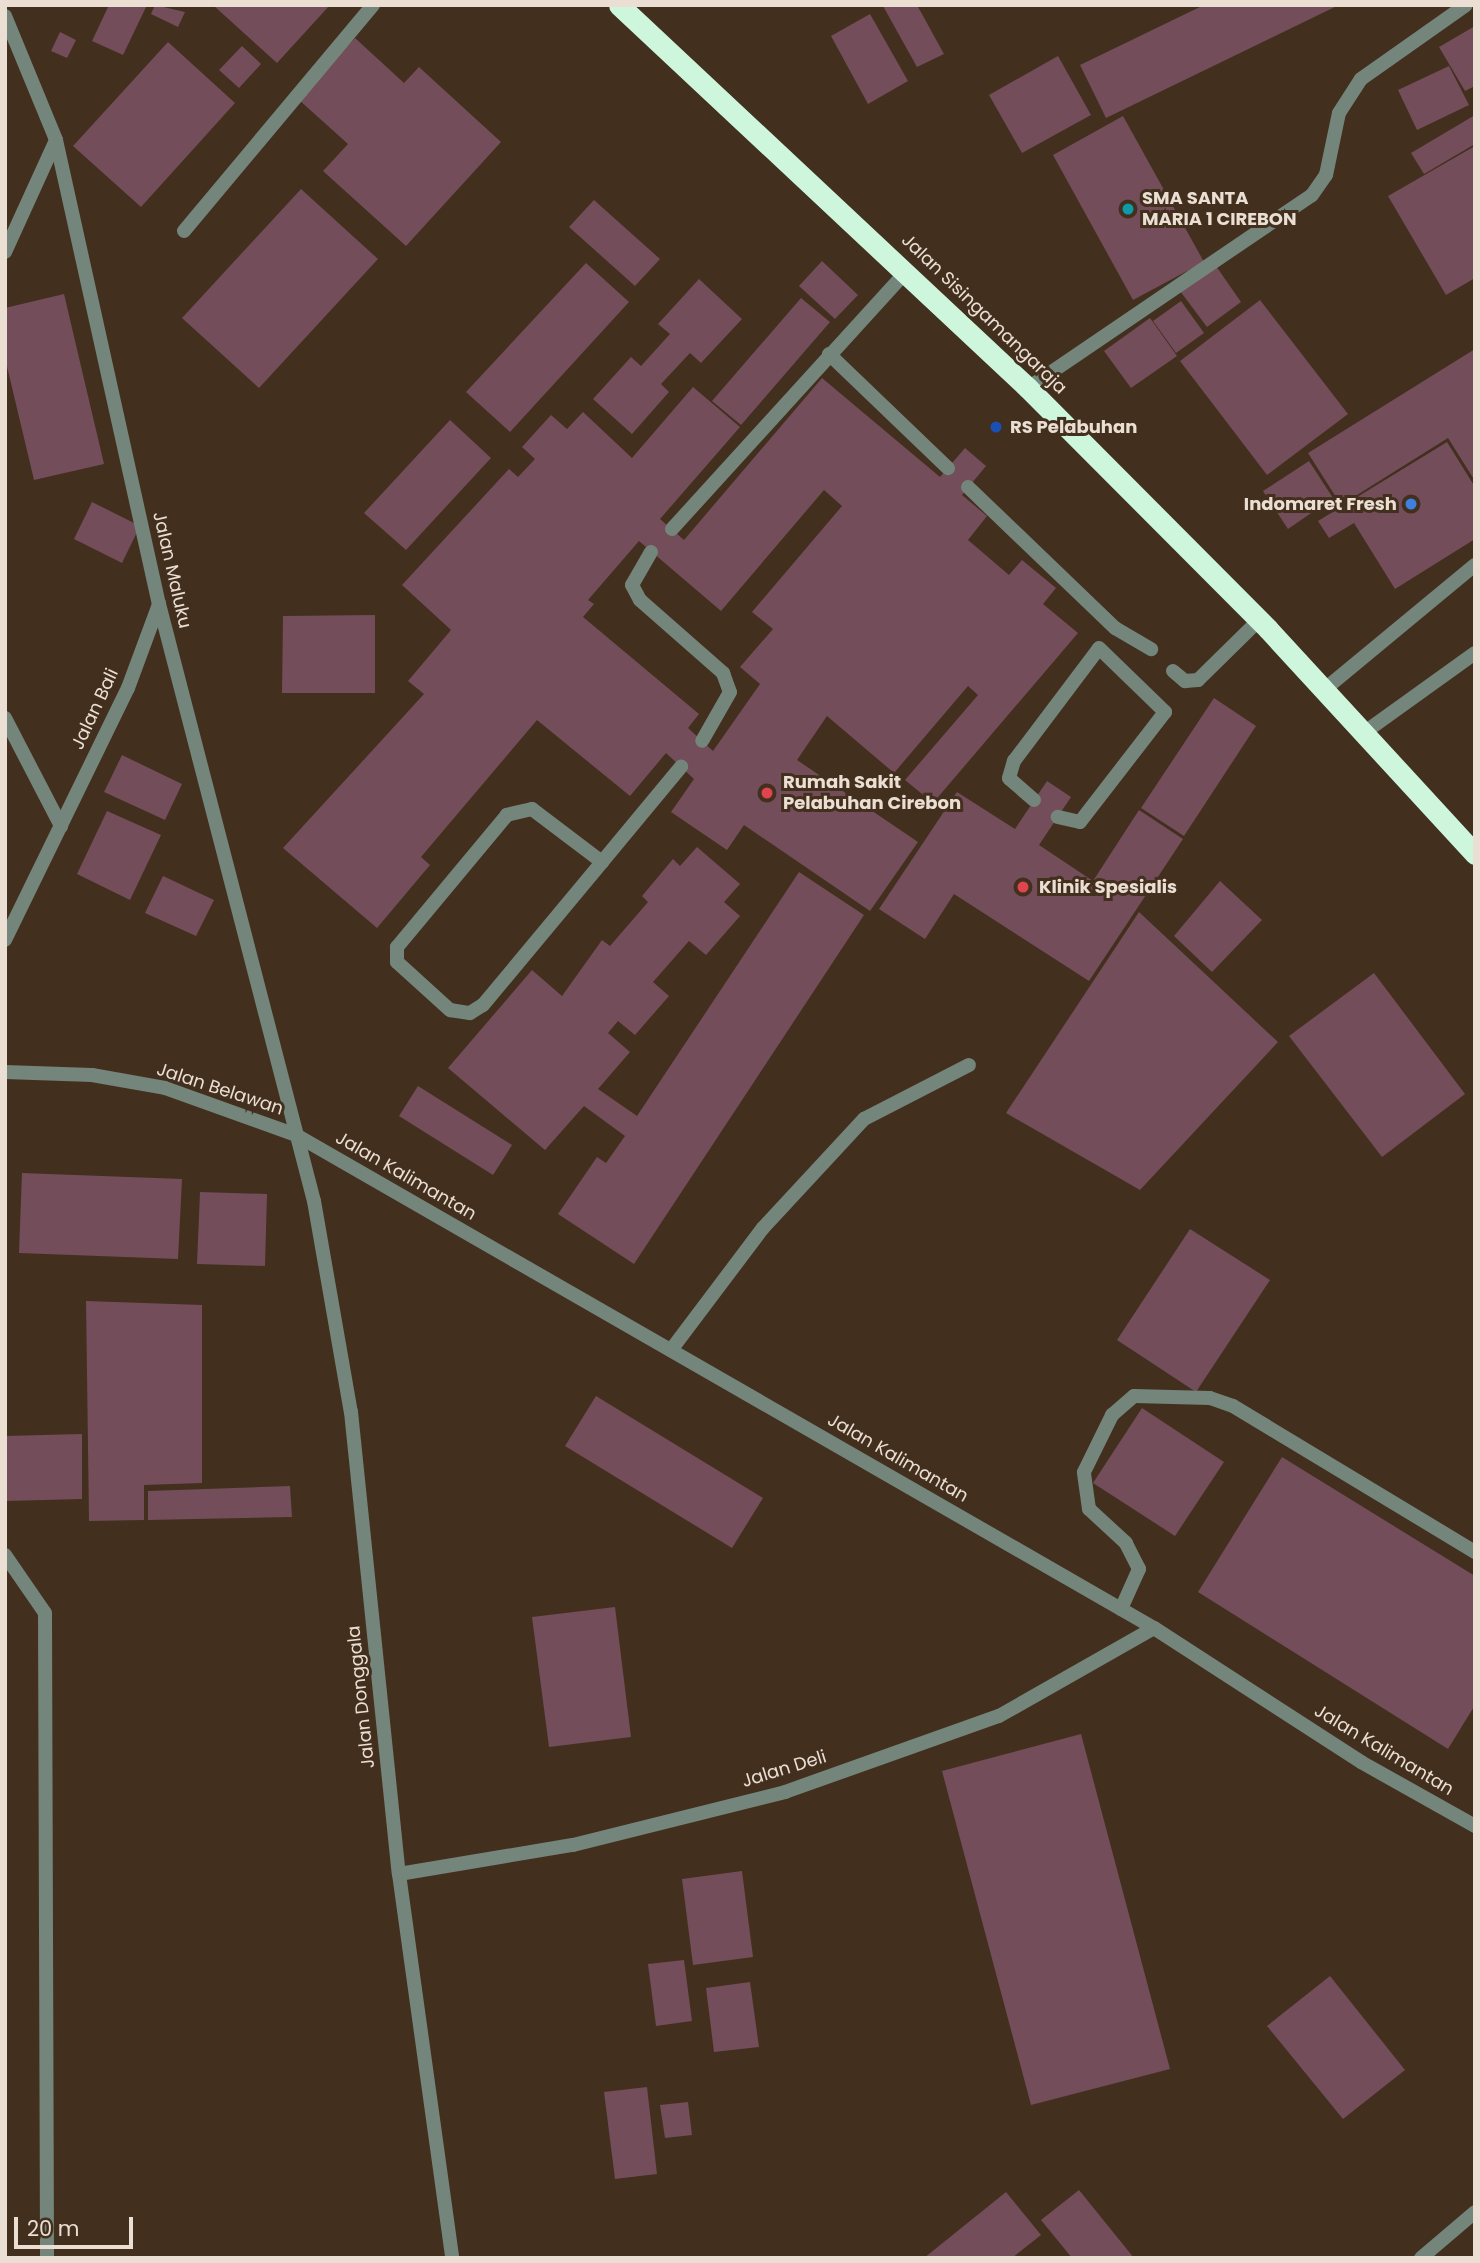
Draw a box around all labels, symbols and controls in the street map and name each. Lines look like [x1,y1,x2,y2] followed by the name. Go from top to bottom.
[1142,188,1297,230] place label: SMA SANTA MARIA 1 CIREBON
[1120,201,1136,217] marker: SMA SANTA MARIA 1 CIREBON
[897,229,1071,399] street label: Jalan Sisingamangaraja
[1010,416,1137,438] place label: RS Pelabuhan
[988,419,1004,435] marker: RS Pelabuhan
[1244,493,1397,515] place label: Indomaret Fresh
[1403,496,1419,512] marker: Indomaret Fresh
[148,510,196,630] street label: Jalan Maluku
[67,665,123,753] street label: Jalan Bali
[783,772,961,814] place label: Rumah Sakit Pelabuhan Cirebon
[757,783,777,803] marker: Rumah Sakit Pelabuhan Cirebon
[1039,876,1177,898] place label: Klinik Spesialis
[1013,877,1033,897] marker: Klinik Spesialis
[154,1058,286,1120] street label: Jalan Belawan
[332,1127,480,1225] street label: Jalan Kalimantan
[824,1409,972,1507] street label: Jalan Kalimantan
[343,1625,379,1769] street label: Jalan Donggala
[1310,1700,1458,1800] street label: Jalan Kalimantan
[739,1746,829,1792] street label: Jalan Deli
[18,2204,136,2248] scale bar
[27,2214,80,2243] text: 20 m

